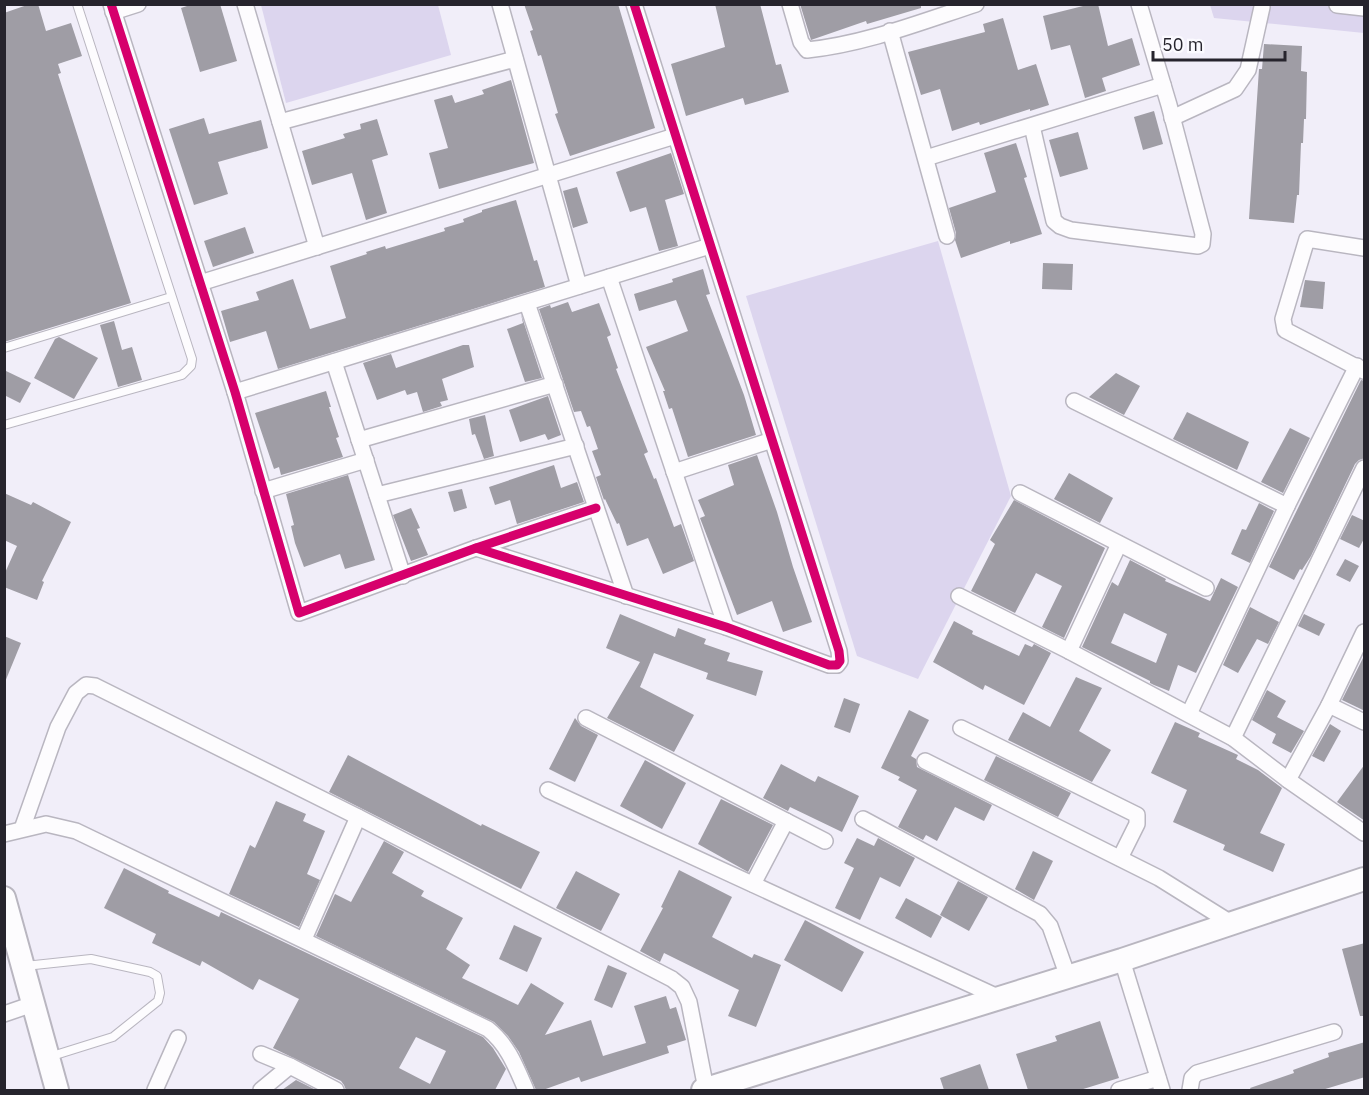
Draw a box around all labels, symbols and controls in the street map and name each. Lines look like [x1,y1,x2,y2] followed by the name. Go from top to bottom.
[1153,24,1285,62] scale bar
[1162,33,1204,56] text: 50 m

